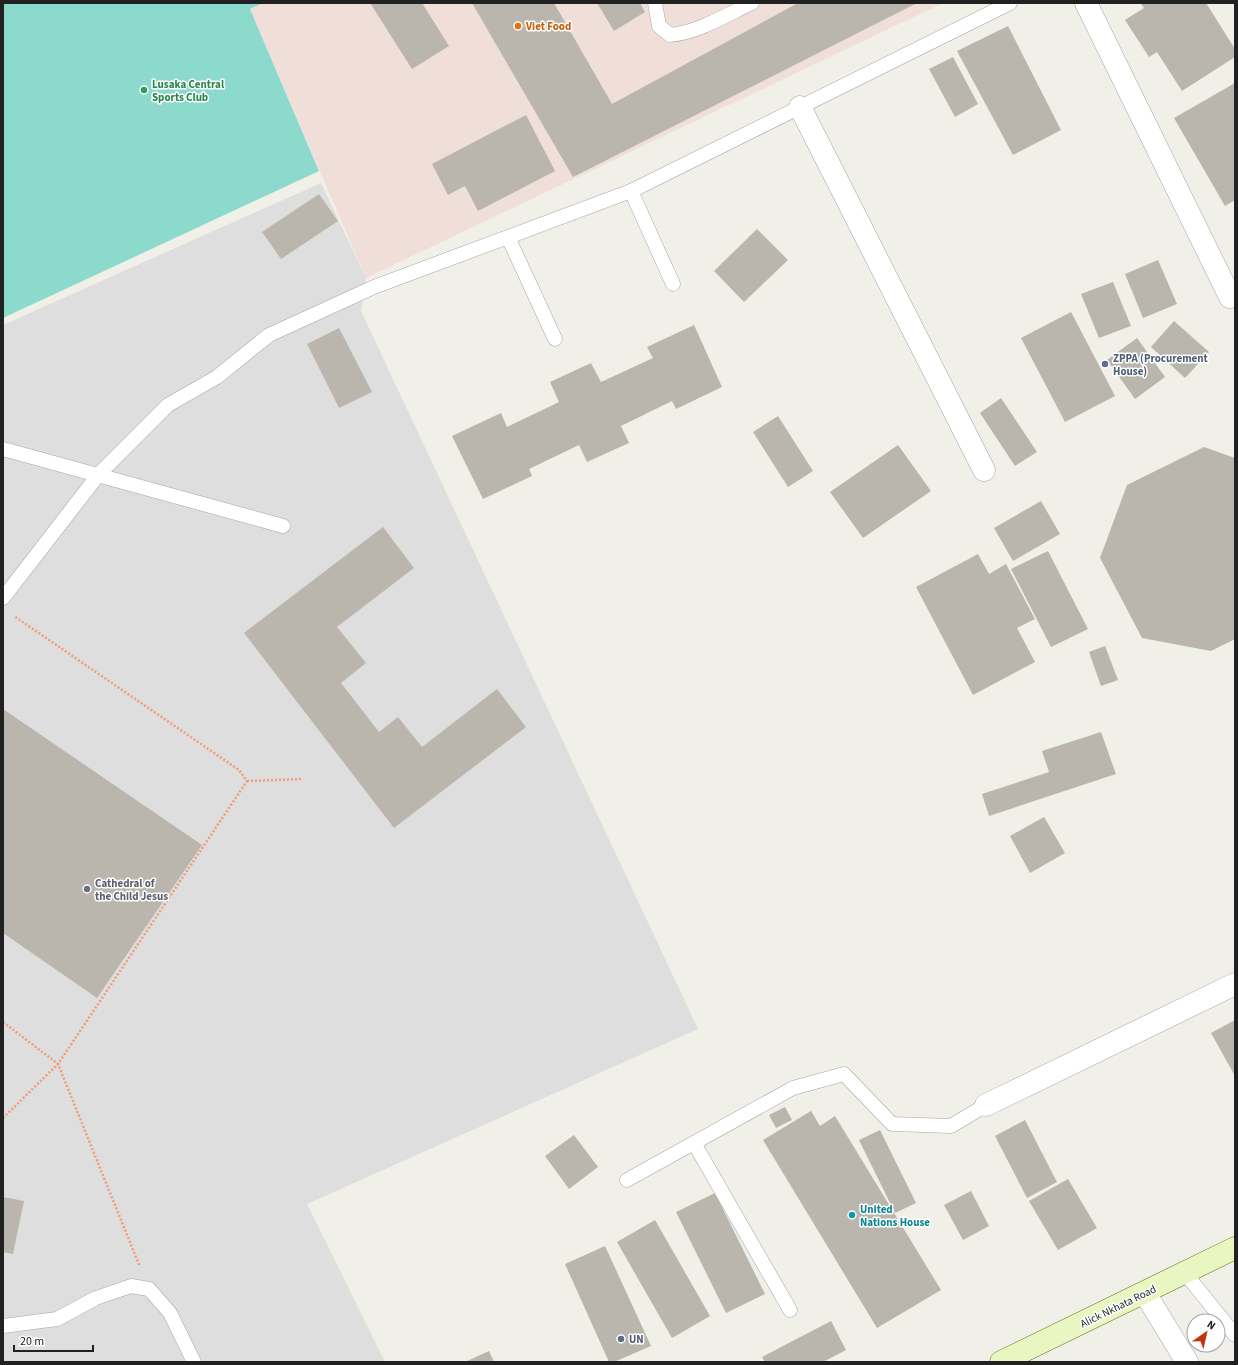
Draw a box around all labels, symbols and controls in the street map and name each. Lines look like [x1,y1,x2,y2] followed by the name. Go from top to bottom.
[525,19,571,34] place label: Viet Food
[513,21,523,31] marker: Viet Food
[152,77,225,105] place label: Lusaka Central Sports Club
[139,85,149,95] marker: Lusaka Central Sports Club
[1113,351,1209,379] place label: ZPPA (Procurement House)
[1100,359,1110,369] marker: ZPPA (Procurement House)
[95,876,168,904] place label: Cathedral of the Child Jesus
[82,884,92,894] marker: Cathedral of the Child Jesus
[860,1202,930,1230] place label: United Nations House
[847,1210,857,1220] marker: United Nations House
[1078,1282,1159,1331] street label: Alick Nkhata Road
[1186,1313,1226,1353] north arrow
[1204,1317,1219,1333] text: N
[14,1327,93,1353] scale bar
[629,1332,644,1347] place label: UN
[20,1333,44,1350] text: 20 m
[616,1334,626,1344] marker: UN

